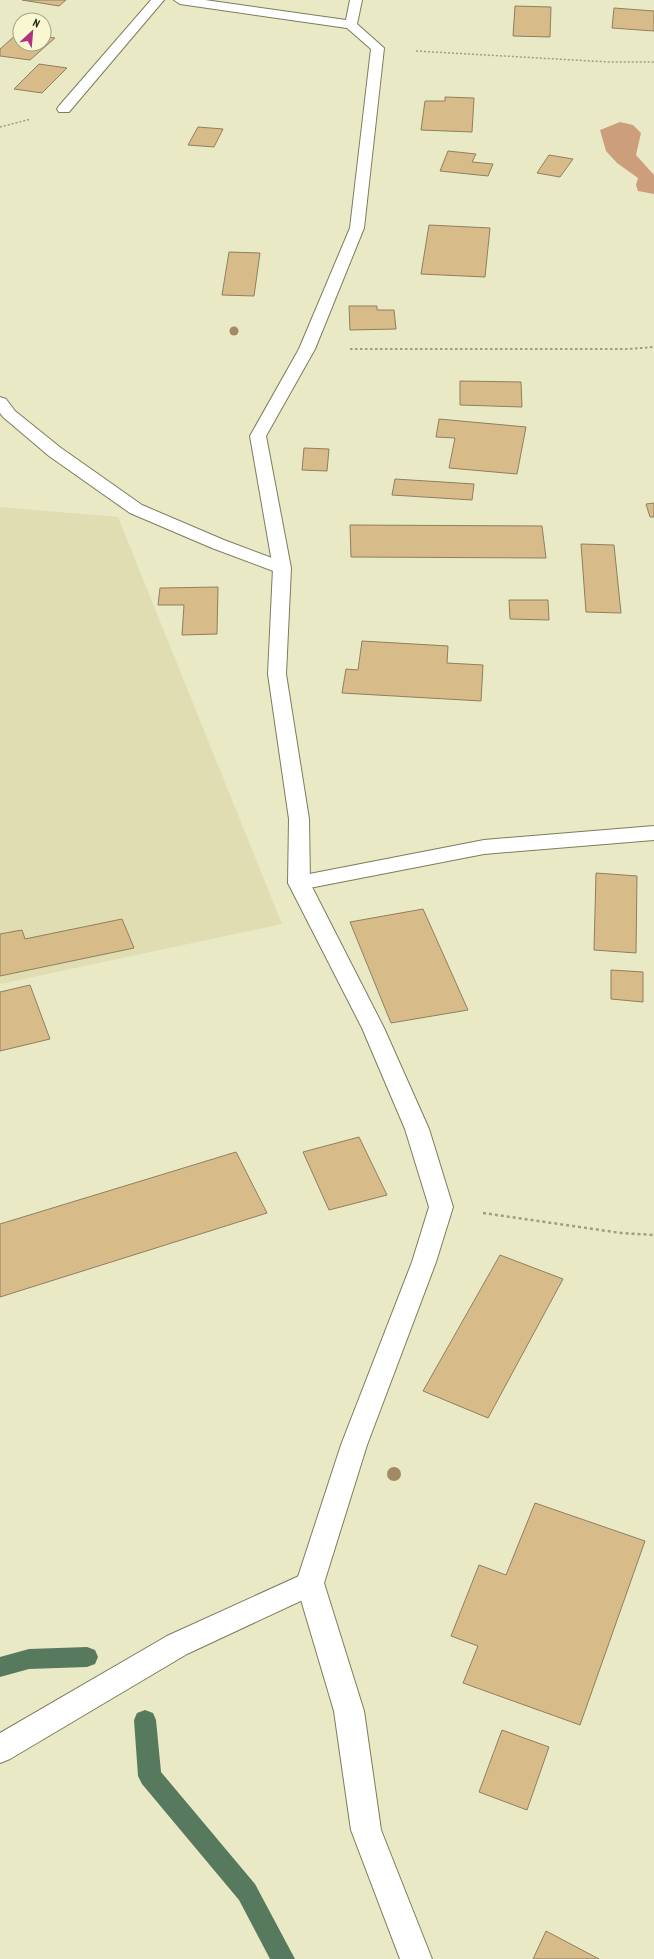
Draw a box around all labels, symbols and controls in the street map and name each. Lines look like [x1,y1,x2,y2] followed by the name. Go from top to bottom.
[12,12,52,52] north arrow
[31,15,42,31] text: N

